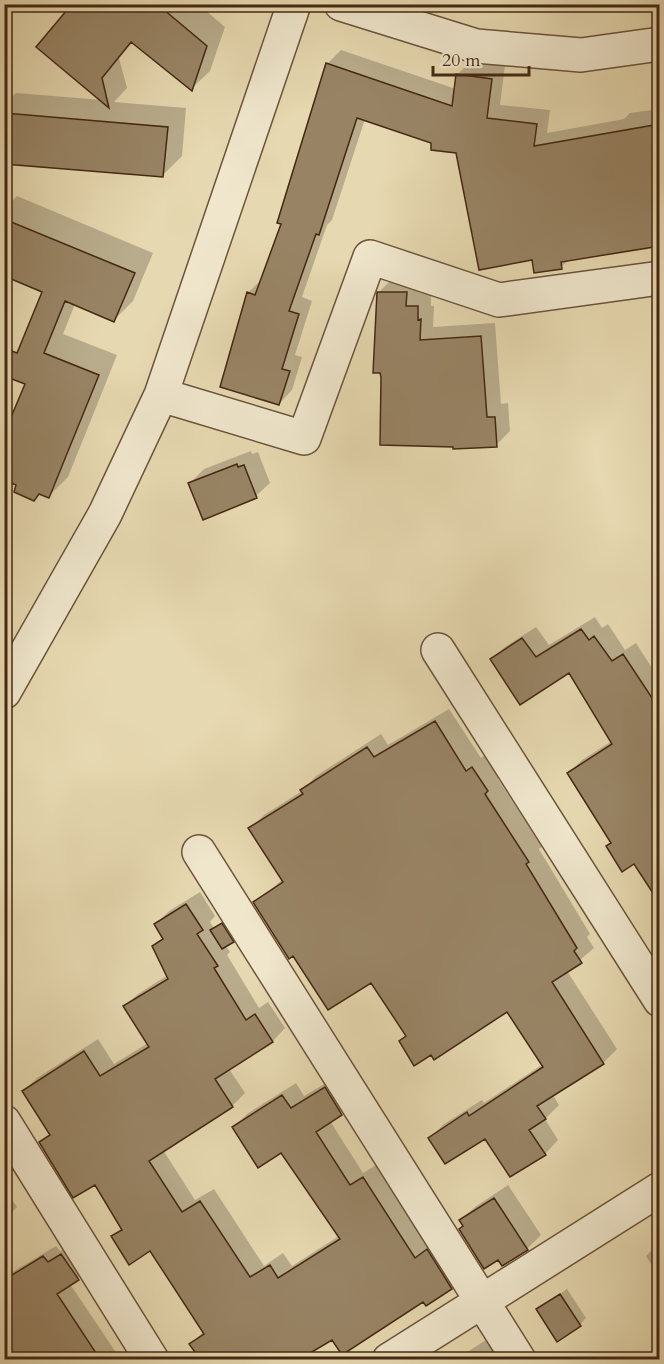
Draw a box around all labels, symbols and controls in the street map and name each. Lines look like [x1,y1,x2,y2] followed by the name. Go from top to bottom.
[433,39,529,77] scale bar
[442,48,481,73] text: 20 m

